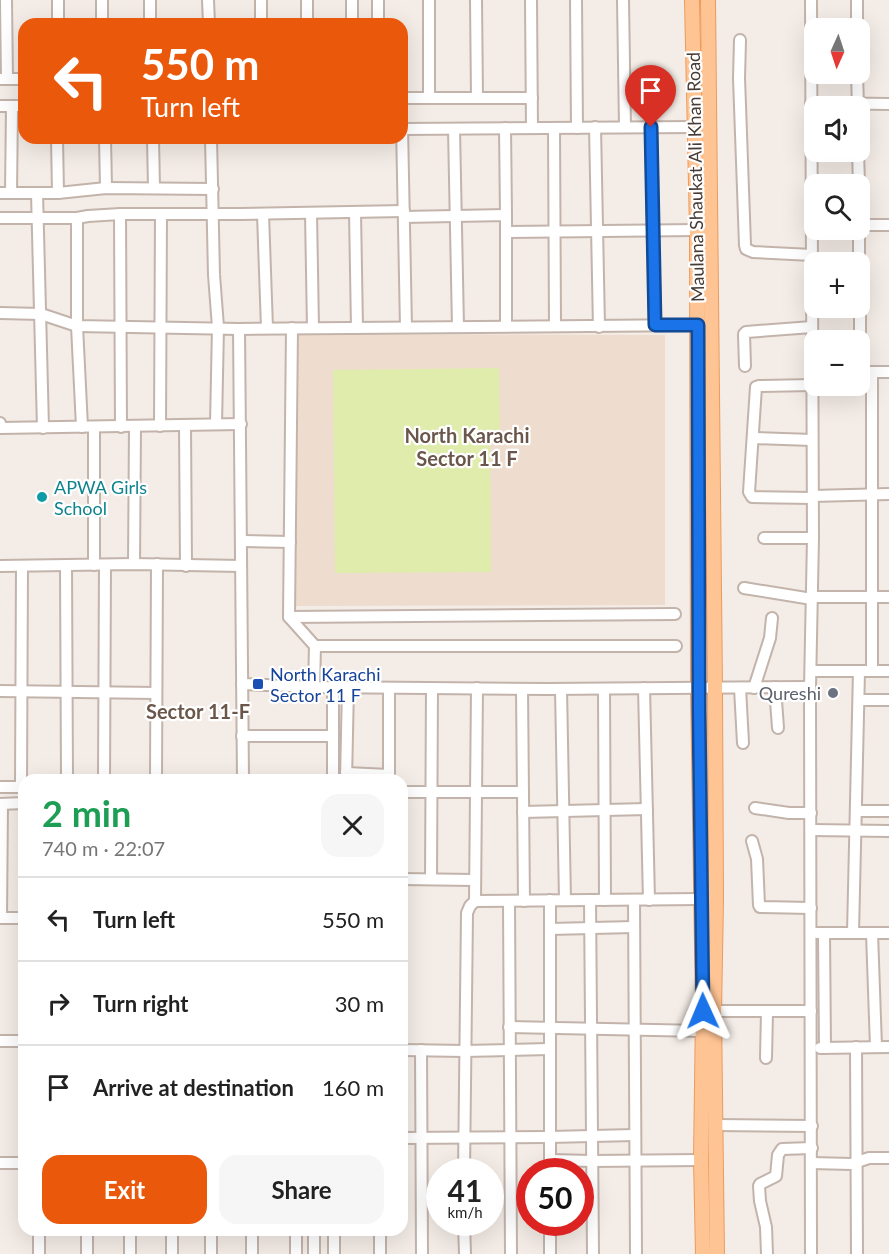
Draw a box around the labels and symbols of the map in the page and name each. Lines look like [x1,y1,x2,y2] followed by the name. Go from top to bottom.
[804,18,870,84] north arrow
[682,52,708,302] street label: Maulana Shaukat Ali Khan Road
[625,65,676,127] pin
[405,423,529,470] district label: North Karachi Sector 11 F
[54,476,147,519] place label: APWA Girls School
[35,490,49,504] marker: APWA Girls School
[270,663,380,706] place label: North Karachi Sector 11 F
[251,677,265,691] marker: North Karachi Sector 11 F
[759,682,821,704] place label: Qureshi
[826,686,840,700] marker: Qureshi
[146,699,250,723] district label: Sector 11-F
[671,979,735,1043] position arrow
[516,1158,594,1236] speed limit sign: 50

